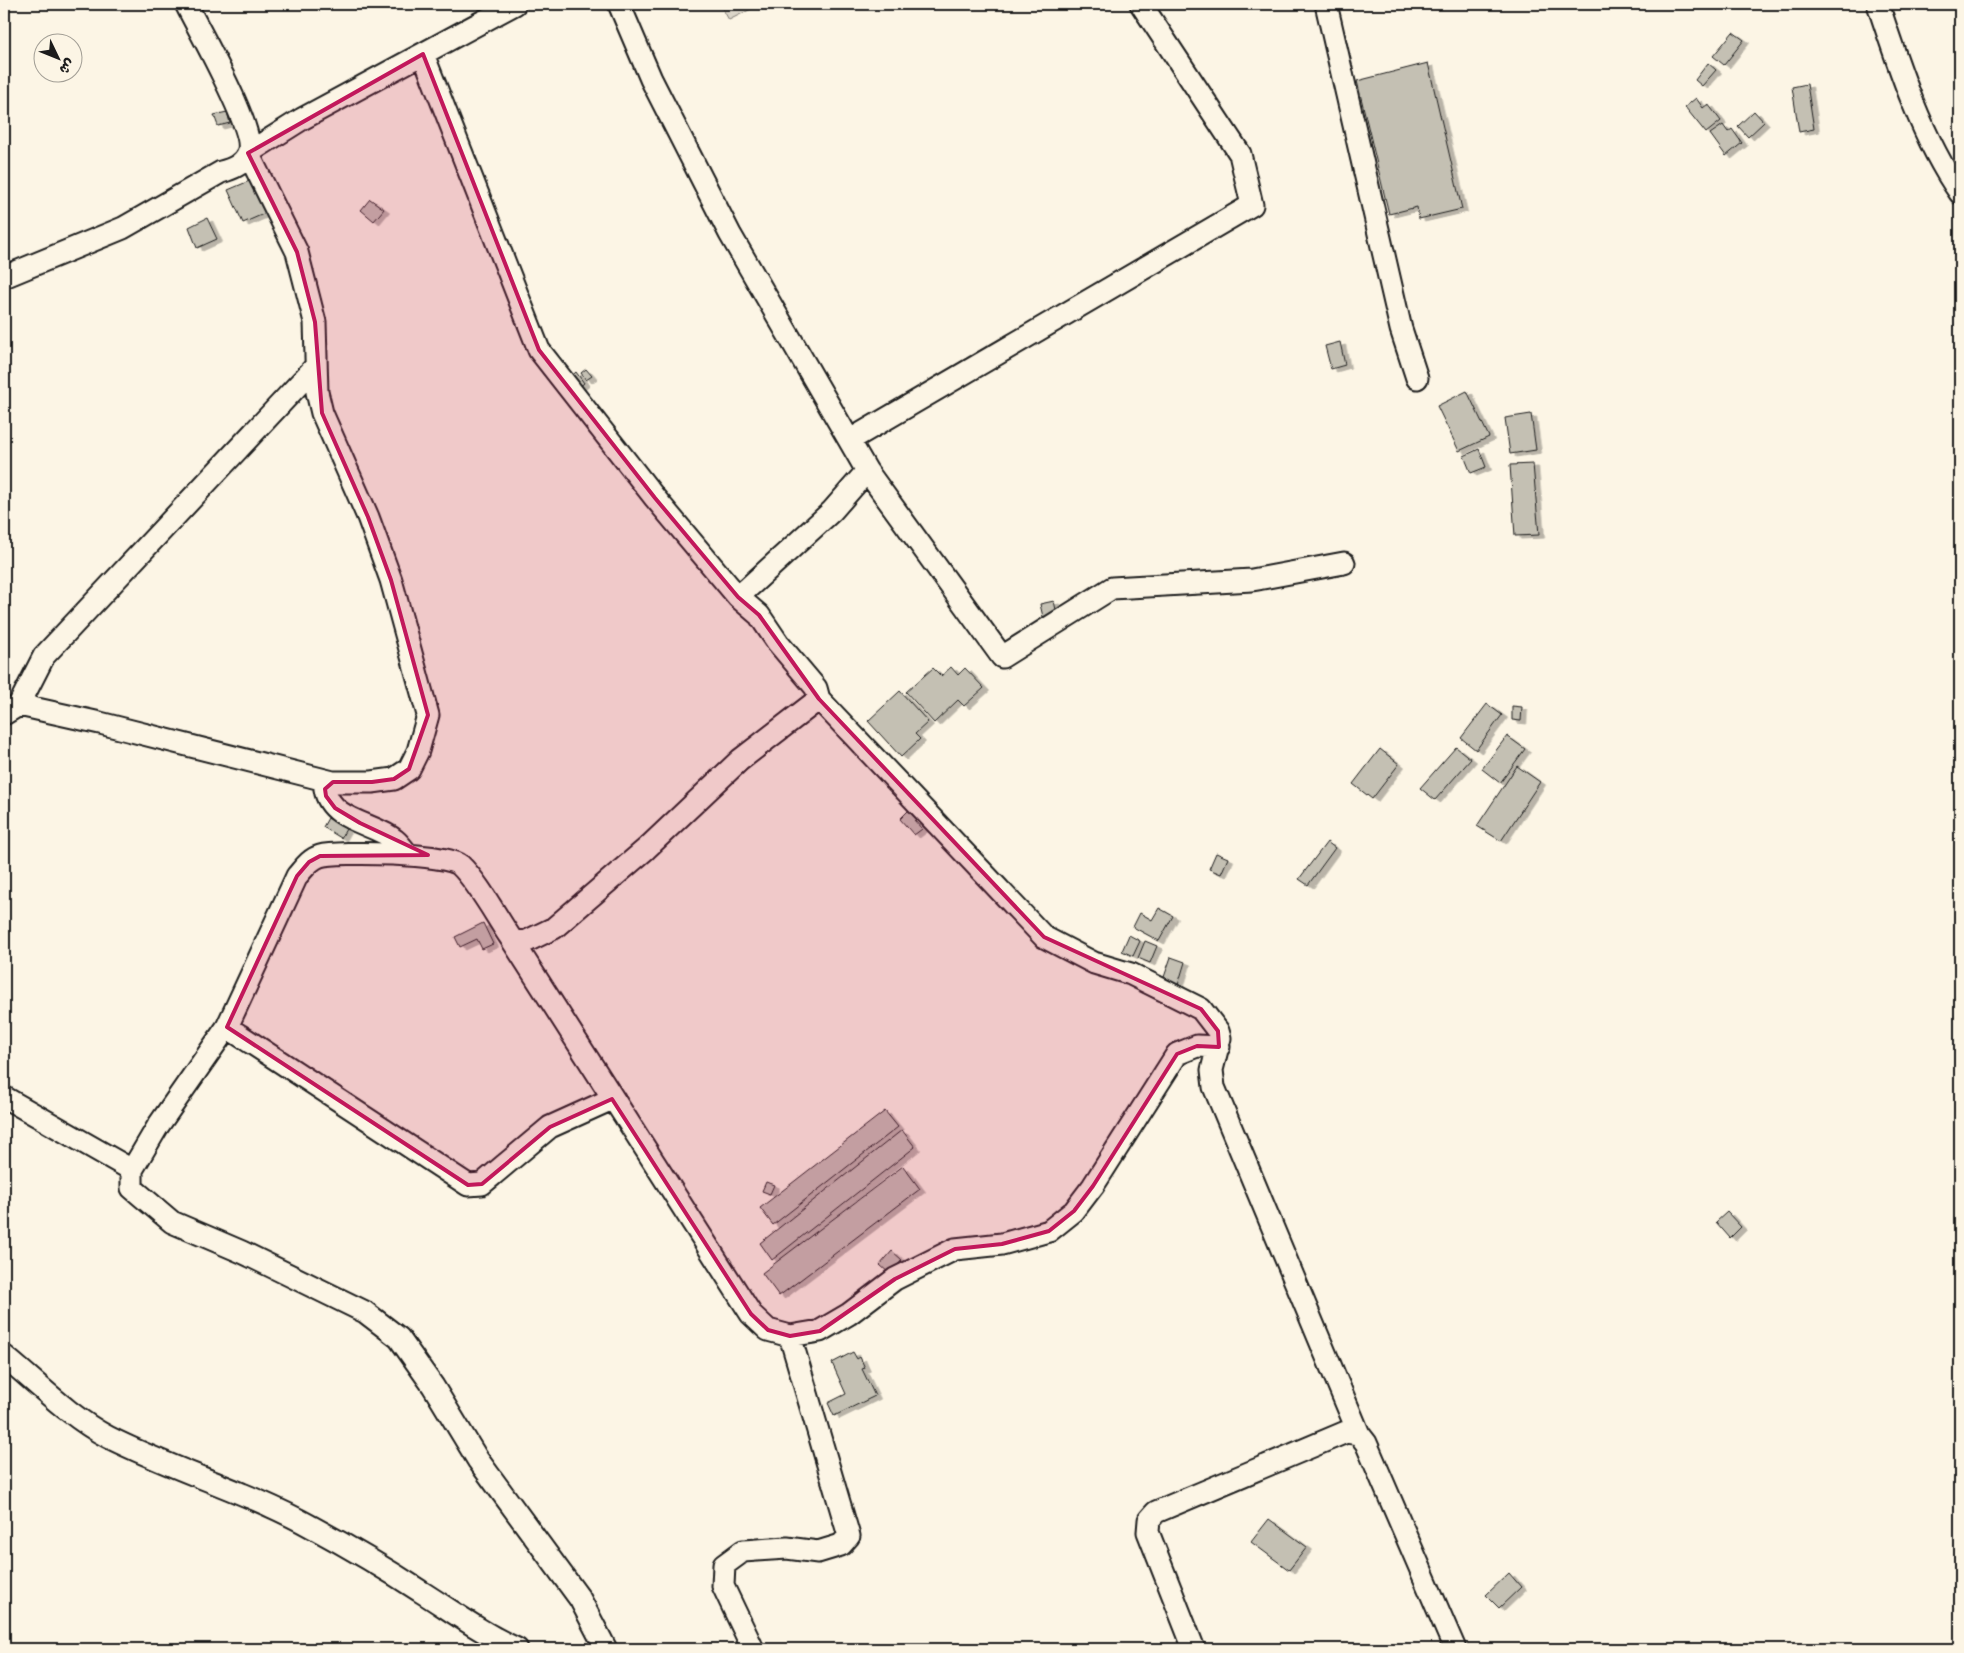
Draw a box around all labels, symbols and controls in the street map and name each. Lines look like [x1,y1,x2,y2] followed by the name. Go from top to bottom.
[32,32,82,82] north arrow
[53,53,80,79] text: ش

